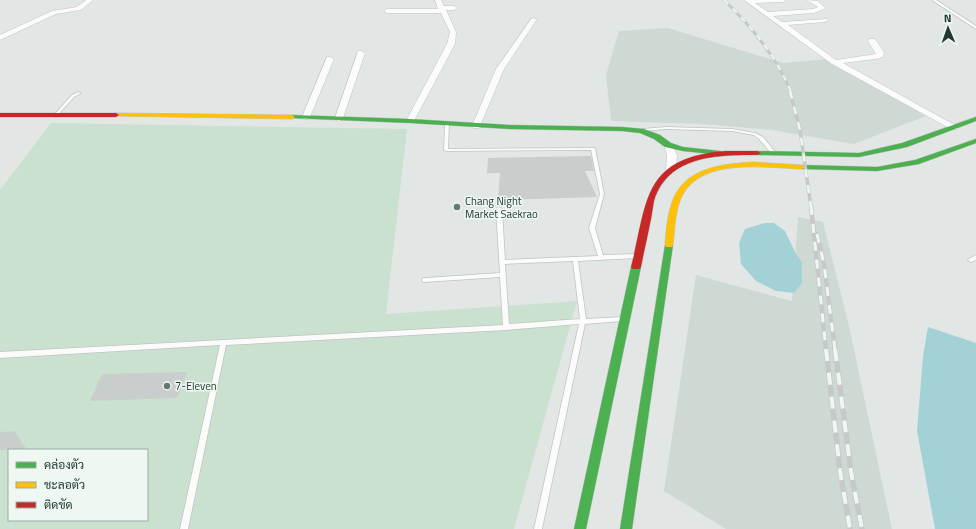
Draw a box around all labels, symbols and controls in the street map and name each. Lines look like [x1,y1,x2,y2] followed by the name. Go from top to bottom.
[928,8,968,48] north arrow
[944,10,952,26] text: N
[465,193,538,222] place label: Chang Night Market Saekrao
[452,202,462,212] marker: Chang Night Market Saekrao
[175,378,217,394] place label: 7-Eleven
[162,381,172,391] marker: 7-Eleven
[8,449,148,521] legend
[44,455,84,474] text: คล่องตัว
[44,475,85,494] text: ชะลอตัว
[44,495,73,514] text: ติดขัด

